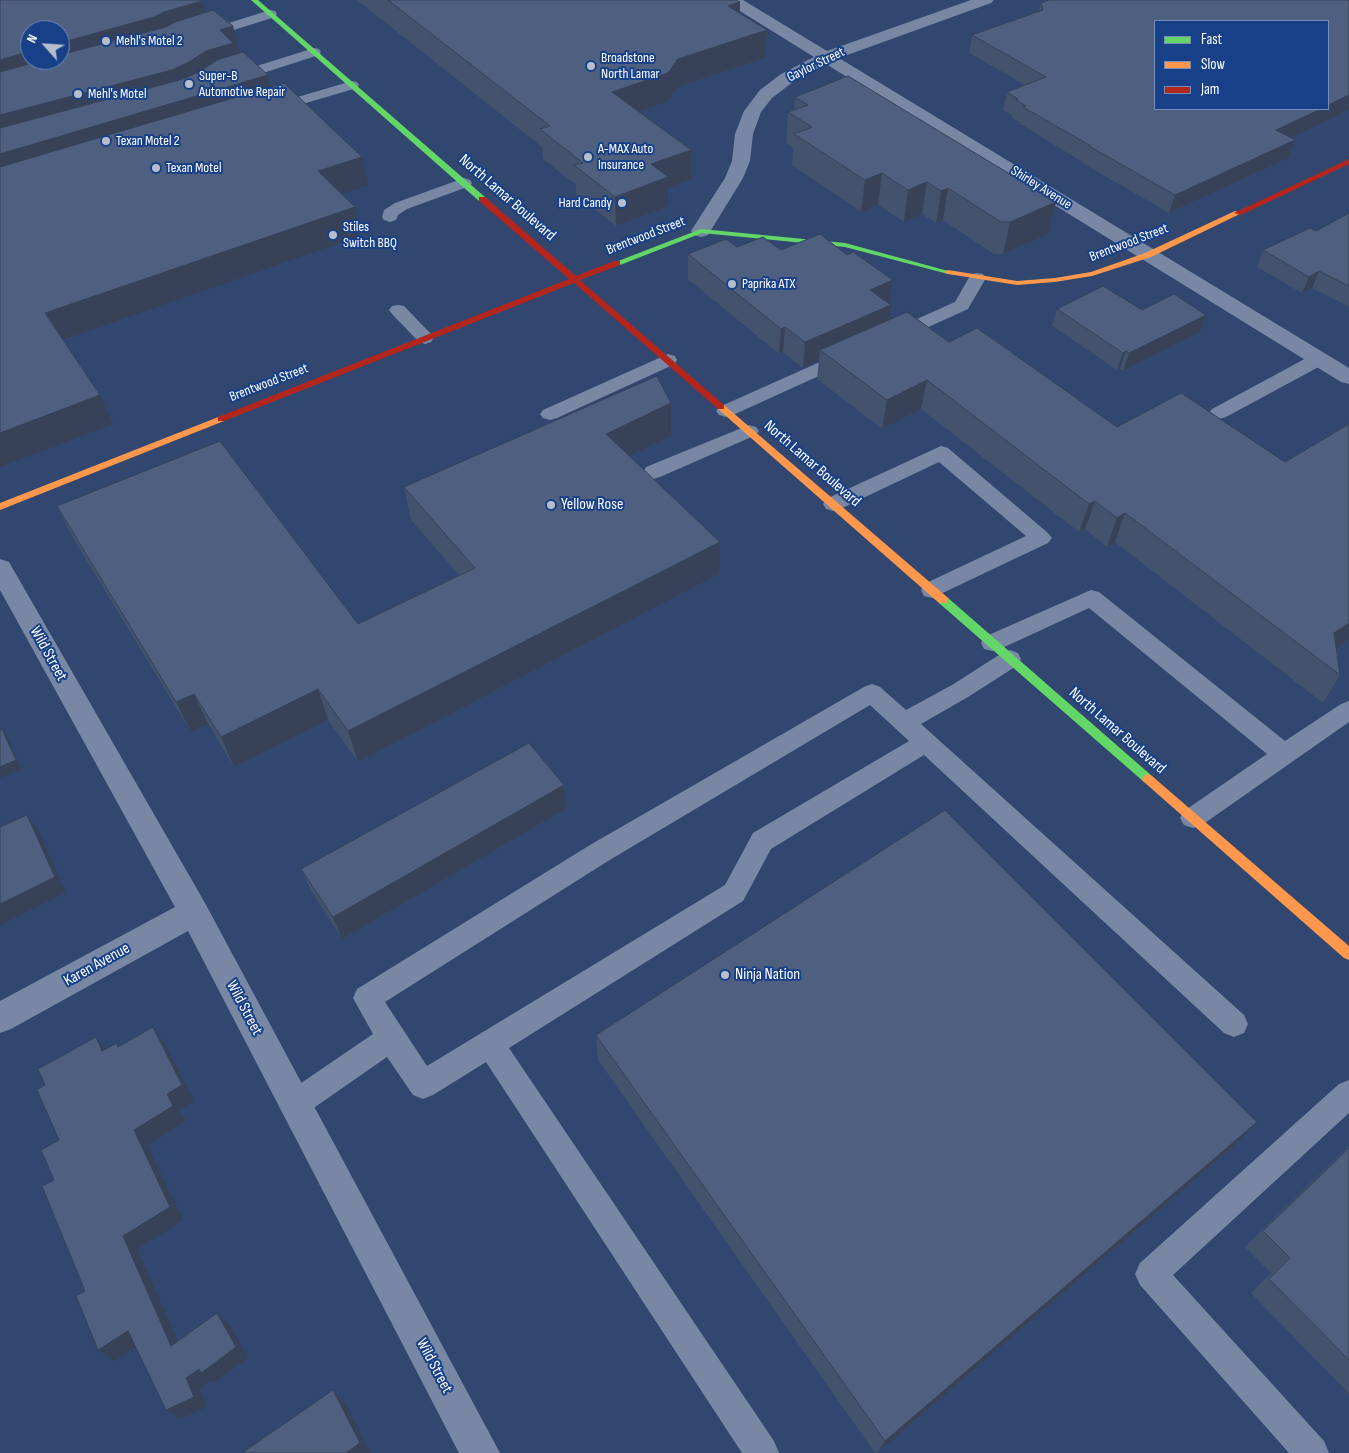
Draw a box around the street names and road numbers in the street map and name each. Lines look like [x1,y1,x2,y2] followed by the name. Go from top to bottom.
[785,44,847,86] street label: Gaylor Street
[455,151,559,245] street label: North Lamar Boulevard
[1007,163,1075,213] street label: Shirley Avenue
[604,213,688,259] street label: Brentwood Street
[1087,220,1171,266] street label: Brentwood Street
[227,360,311,406] street label: Brentwood Street
[760,417,864,511] street label: North Lamar Boulevard
[25,623,71,685] street label: Wild Street
[1065,684,1169,778] street label: North Lamar Boulevard
[61,939,133,991] street label: Karen Avenue
[222,977,266,1039] street label: Wild Street
[412,1335,456,1397] street label: Wild Street

